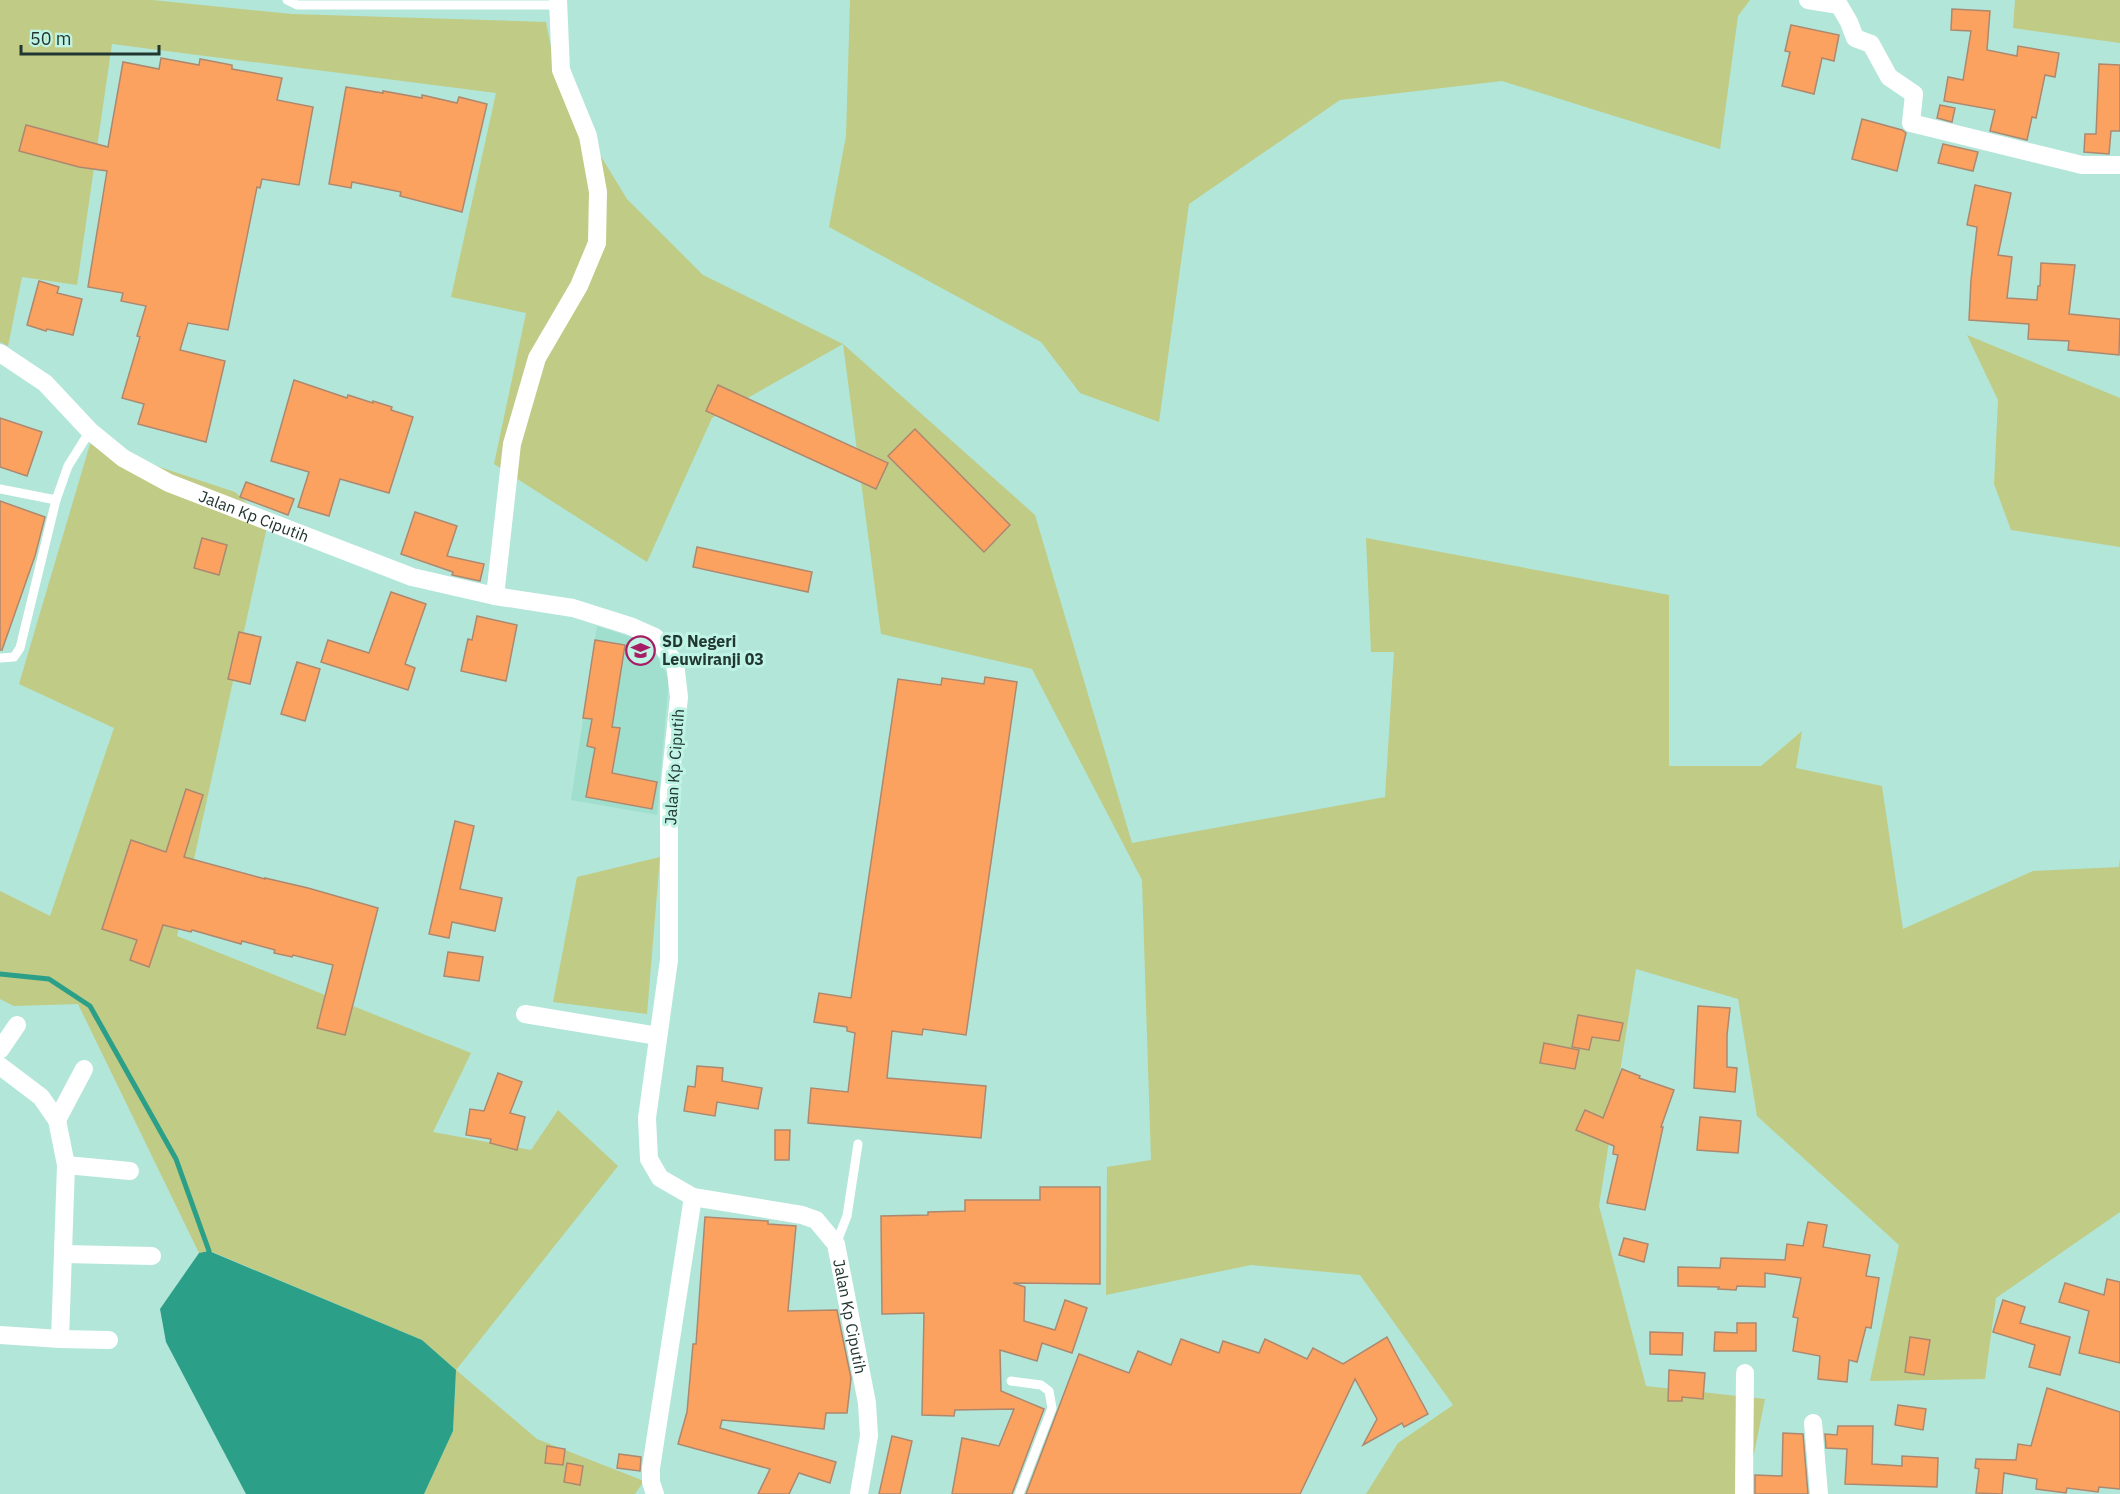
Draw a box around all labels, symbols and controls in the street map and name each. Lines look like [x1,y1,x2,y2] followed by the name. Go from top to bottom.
[21,18,159,56] scale bar
[30,27,72,50] text: 50 m
[196,486,312,546] street label: Jalan Kp Ciputih
[662,631,764,669] place label: SD Negeri Leuwiranji 03
[625,634,657,666] school or university icon: SD Negeri Leuwiranji 03
[660,708,688,826] street label: Jalan Kp Ciputih
[829,1257,871,1375] street label: Jalan Kp Ciputih

